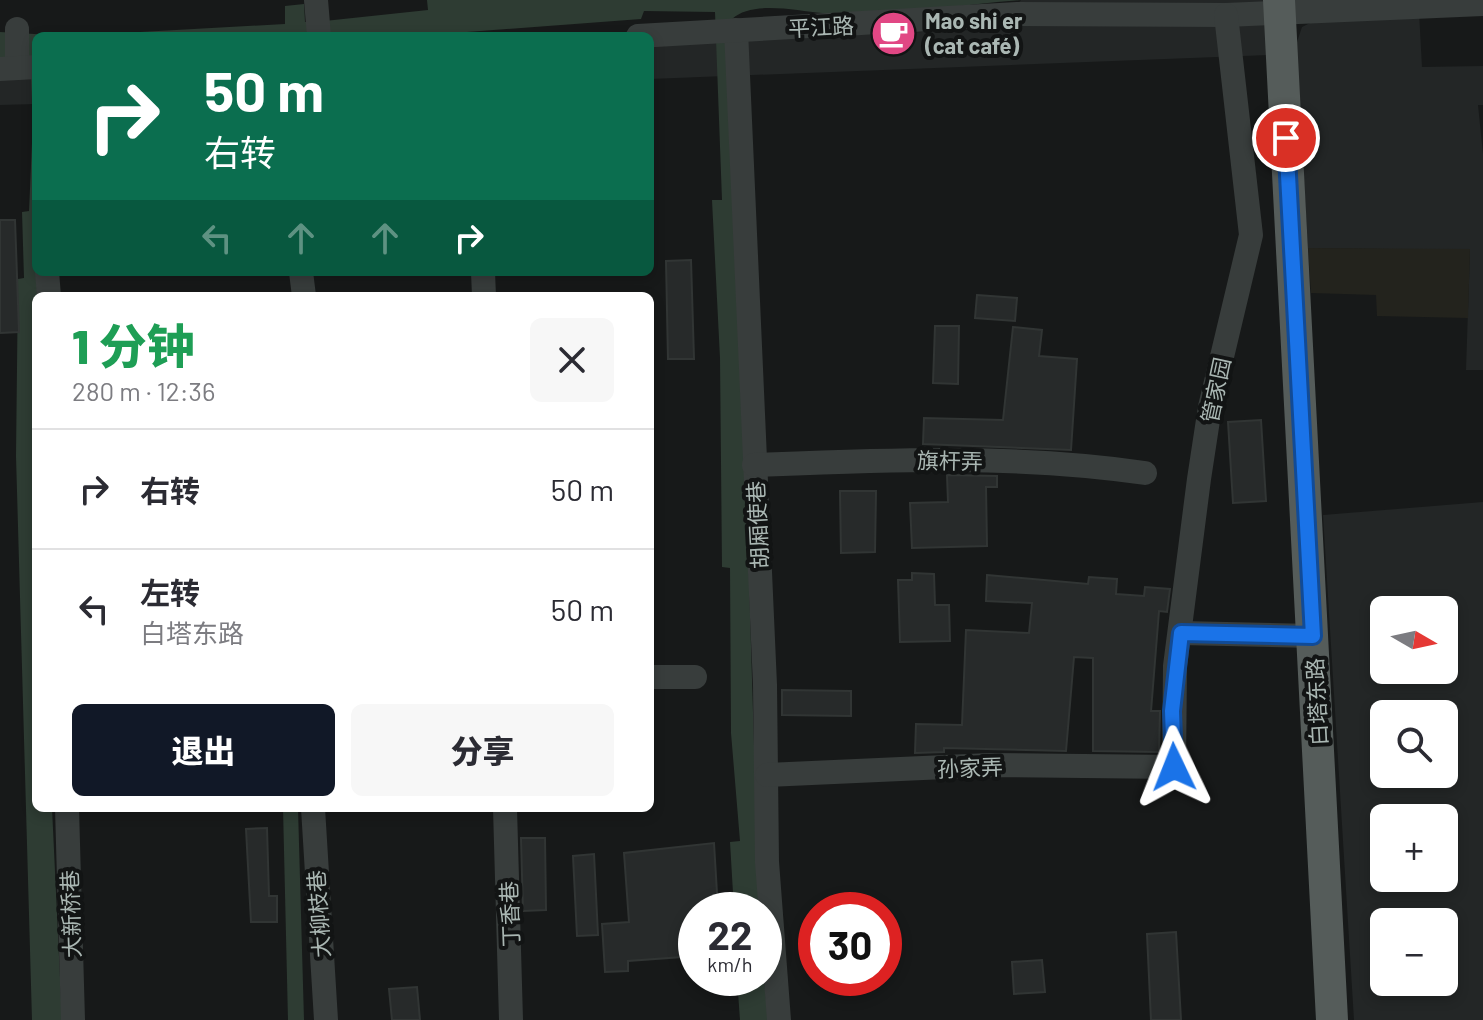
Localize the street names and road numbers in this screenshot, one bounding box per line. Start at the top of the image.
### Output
street label: 平江路 [787,11,855,41]
street label: 管家园 [1195,355,1235,425]
street label: 旗杆弄 [917,446,983,474]
street label: 胡厢使巷 [742,480,772,570]
street label: 白塔东路 [1301,657,1331,747]
street label: 孙家弄 [937,753,1003,781]
street label: 大柳枝巷 [302,869,334,959]
street label: 大新桥巷 [55,870,85,958]
street label: 丁香巷 [495,881,523,947]

